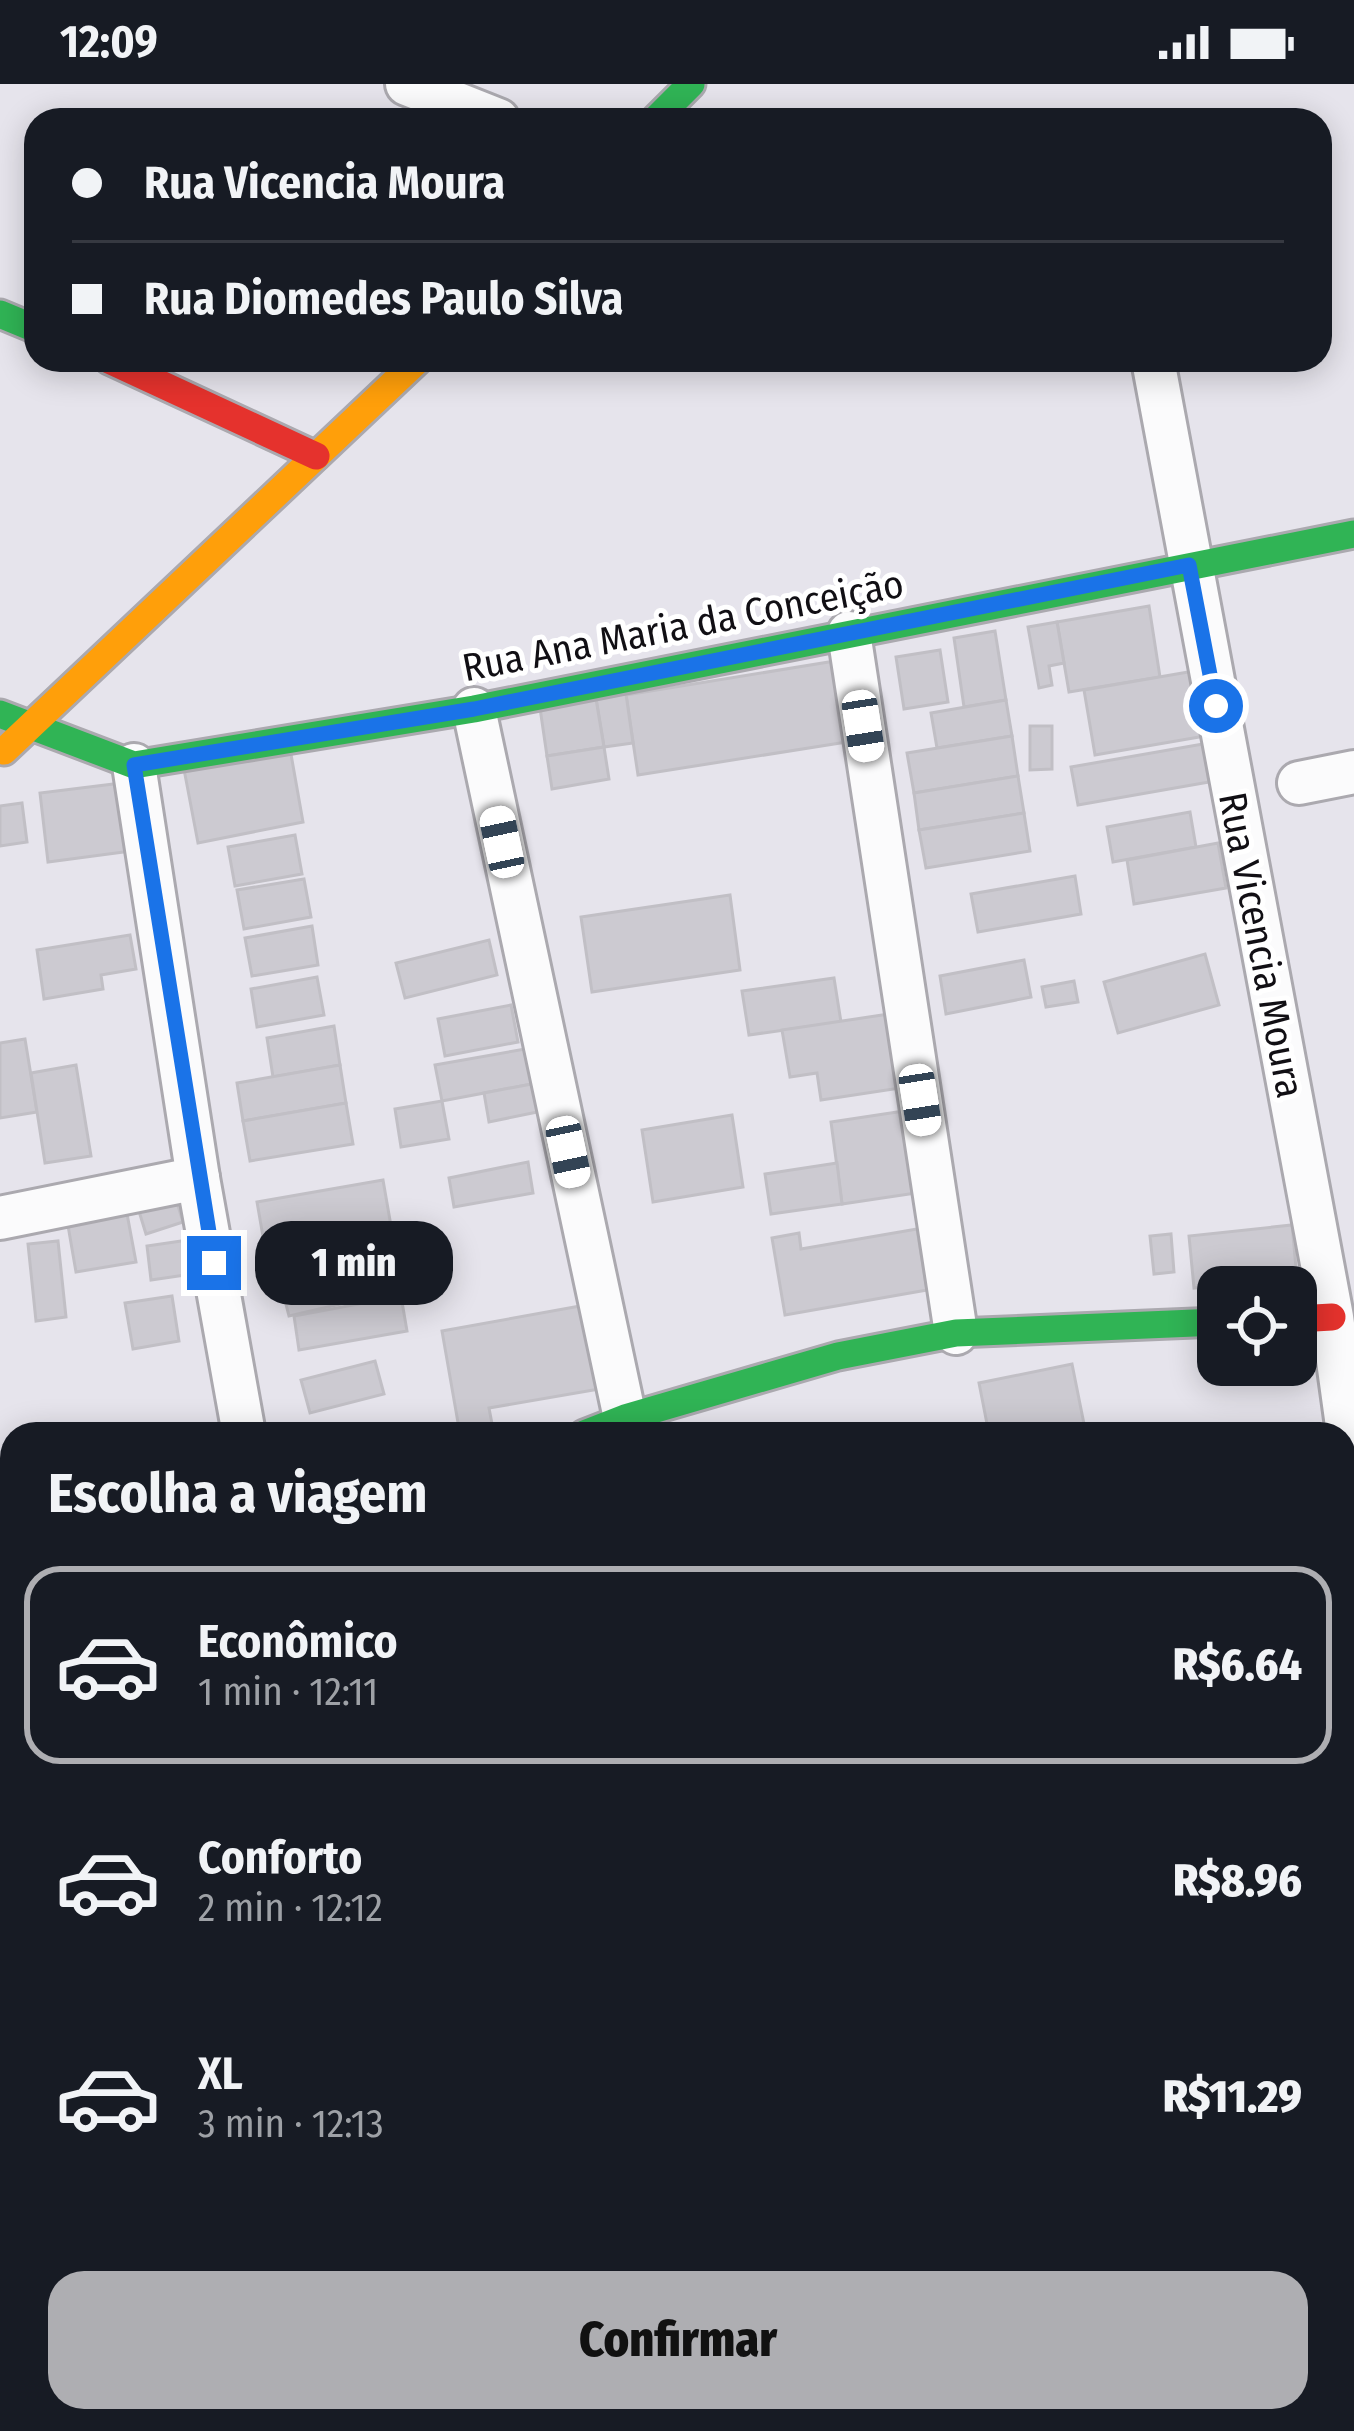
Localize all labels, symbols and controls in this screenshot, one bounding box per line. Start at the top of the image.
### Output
text: 12:09 [60,15,158,69]
text: Rua Vicencia Moura [144,156,505,210]
text: Rua Diomedes Paulo Silva [144,272,623,326]
street label: Rua Ana Maria da Conceição [459,561,907,691]
route start [1189,679,1243,733]
car [840,688,886,764]
street label: Rua Vicencia Moura [1209,788,1313,1102]
car [477,803,527,881]
car [897,1062,943,1138]
car [543,1113,593,1191]
callout: 1 min [256,1221,454,1305]
route end [187,1236,241,1290]
text: 1 min [312,1240,396,1286]
map controls [1197,1266,1317,1386]
button: locate [1197,1266,1317,1386]
text: Escolha a viagem [48,1462,427,1526]
icon: car [54,1611,162,1719]
text: Econômico [198,1615,398,1669]
text: R$6.64 [1173,1638,1302,1692]
text: 1 min · 12:11 [198,1669,378,1715]
icon: car [54,1827,162,1935]
text: Conforto [198,1831,362,1885]
text: R$8.96 [1173,1854,1302,1908]
text: 2 min · 12:12 [198,1885,383,1931]
icon: car [54,2043,162,2151]
text: XL [198,2047,243,2101]
text: R$11.29 [1163,2070,1302,2124]
text: 3 min · 12:13 [198,2101,384,2147]
button: Confirmar [48,2271,1308,2409]

